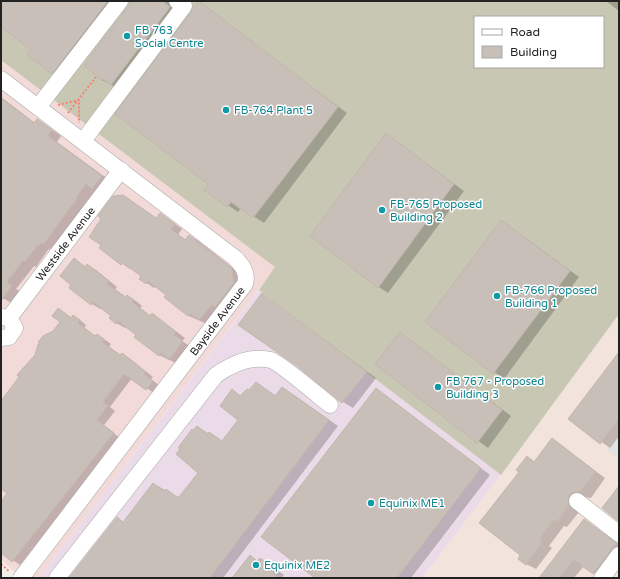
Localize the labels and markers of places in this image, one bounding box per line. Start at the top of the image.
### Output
place label: FB 763 Social Centre [135,24,204,50]
marker: FB 763 Social Centre [122,31,132,41]
place label: FB-764 Plant 5 [234,104,313,117]
marker: FB-764 Plant 5 [221,105,231,115]
place label: FB-765 Proposed Building 2 [390,198,482,224]
marker: FB-765 Proposed Building 2 [377,205,387,215]
place label: FB-766 Proposed Building 1 [505,284,597,310]
marker: FB-766 Proposed Building 1 [492,291,502,301]
place label: FB 767 - Proposed Building 3 [446,375,544,401]
marker: FB 767 - Proposed Building 3 [433,382,443,392]
place label: Equinix ME1 [379,497,445,510]
marker: Equinix ME1 [366,498,376,508]
place label: Equinix ME2 [264,559,330,572]
marker: Equinix ME2 [251,560,261,570]

